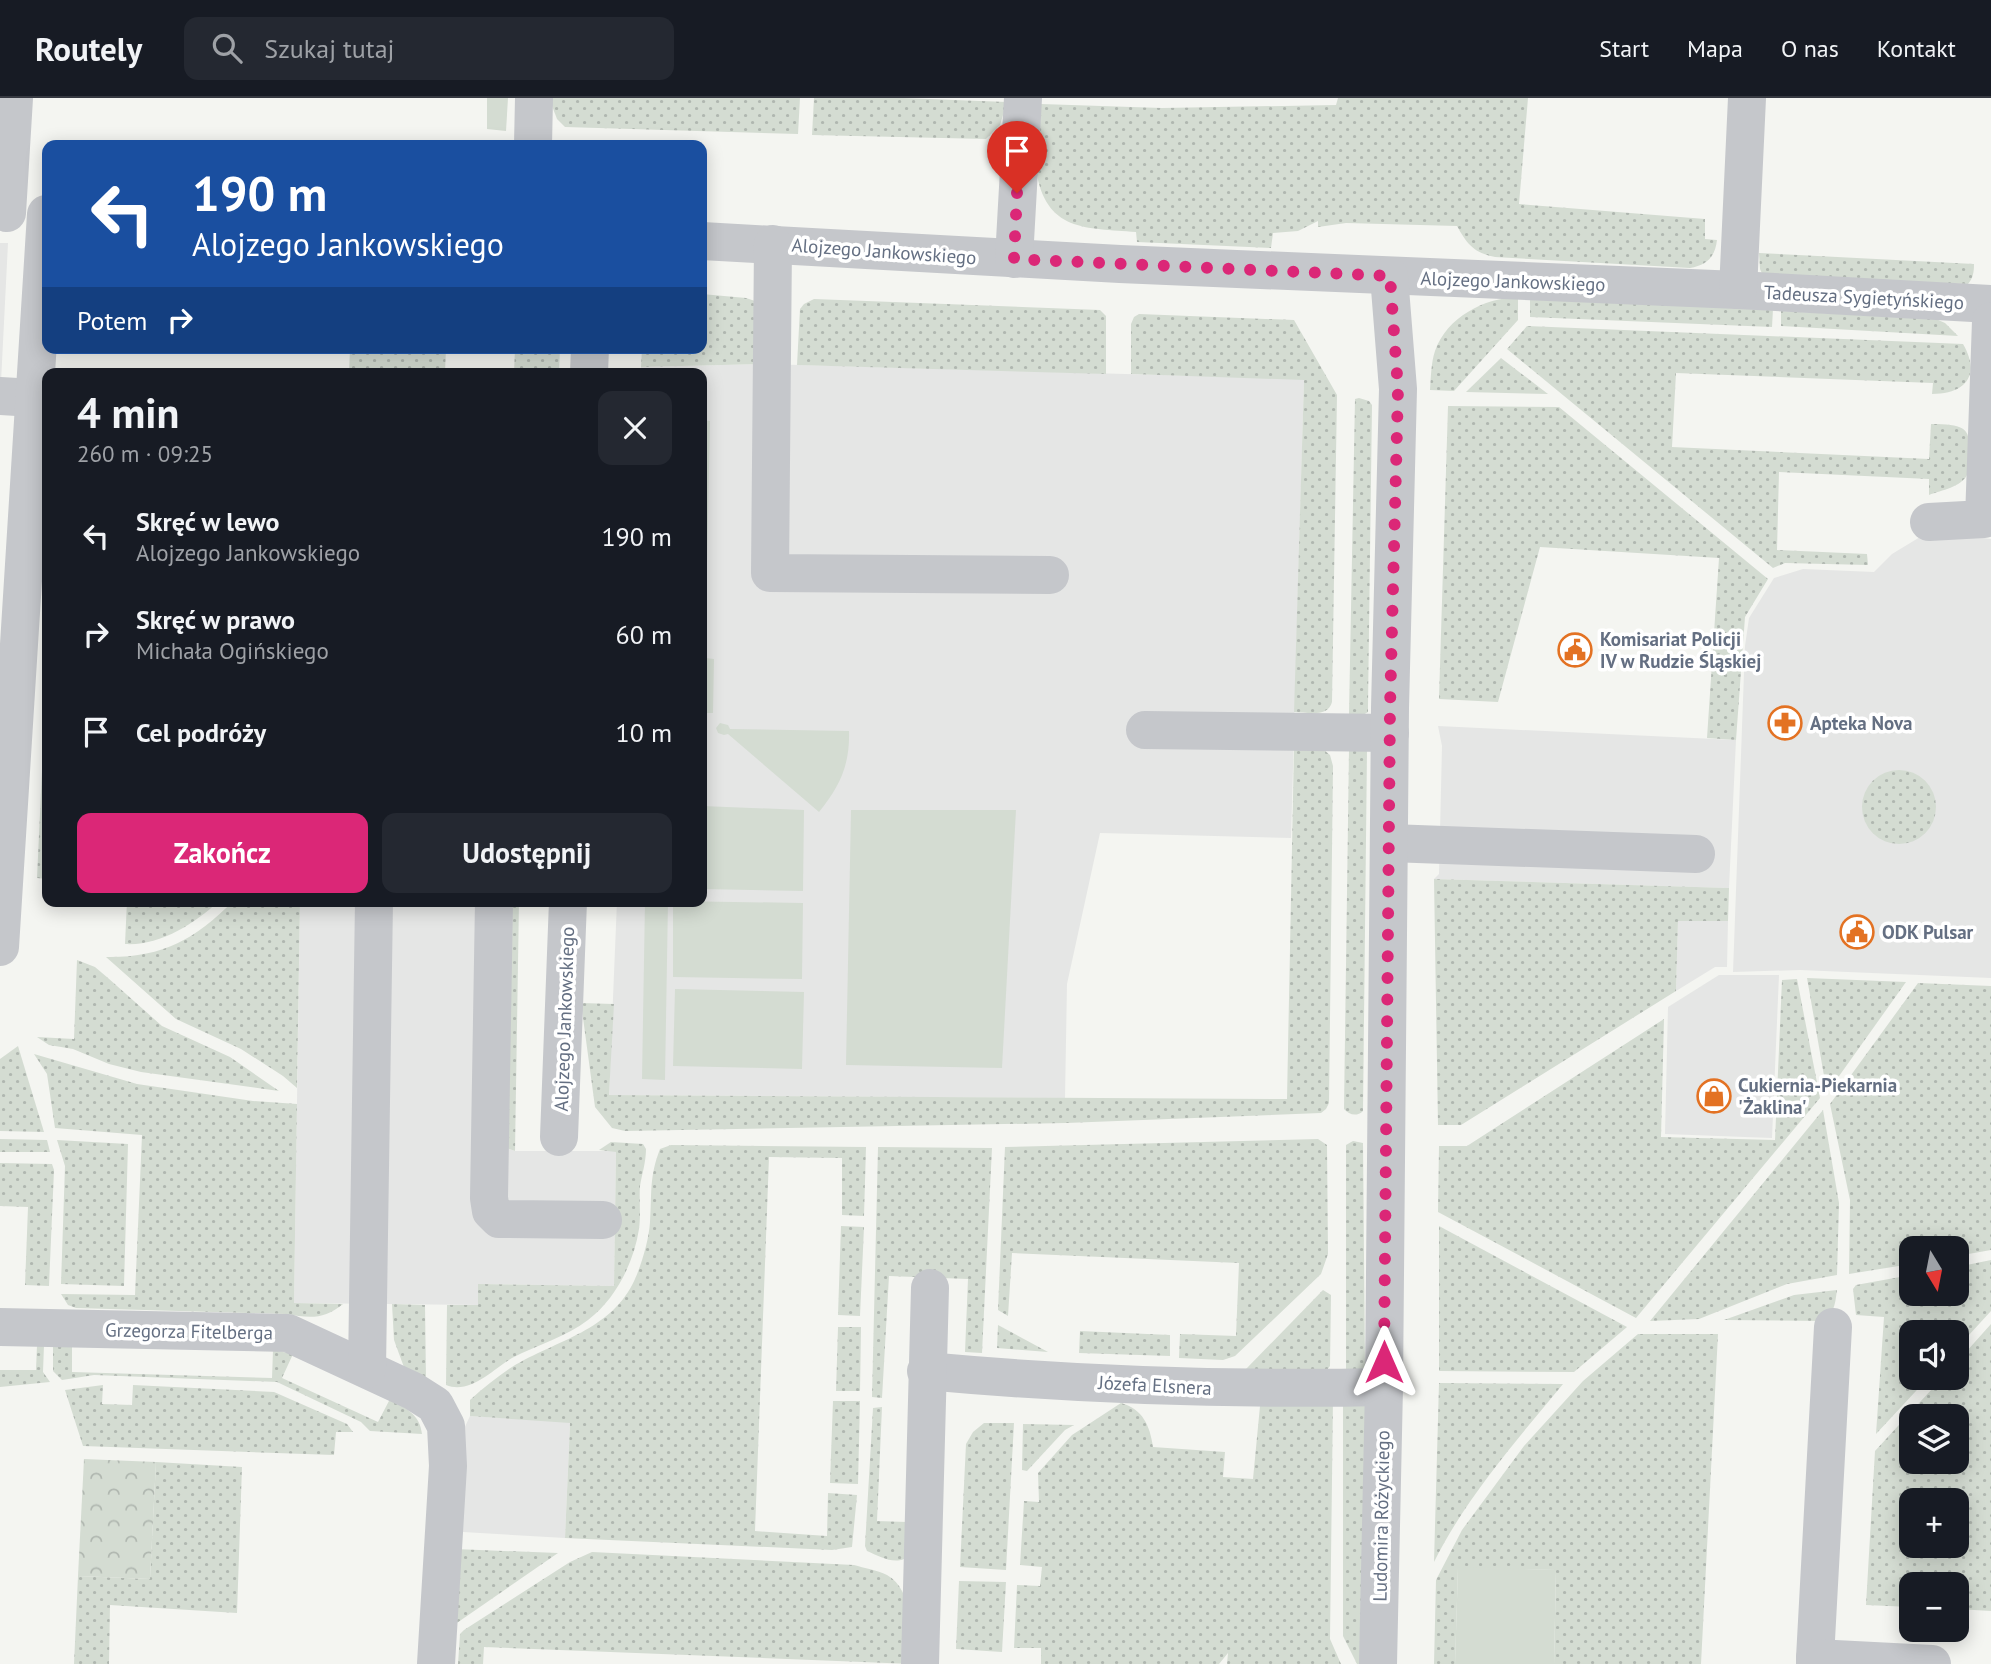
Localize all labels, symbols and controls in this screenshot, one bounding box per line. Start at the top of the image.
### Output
search box [184,17,674,80]
text: Routely [35,27,142,70]
icon: search [208,29,246,67]
text: Szukaj tutaj [264,32,395,65]
text: Start [1599,33,1649,64]
text: Mapa [1687,33,1743,64]
text: O nas [1781,33,1839,64]
text: Kontakt [1877,33,1956,64]
pin [987,121,1047,193]
icon: arrive [998,132,1036,170]
text: 190 m [192,161,327,225]
icon: left [77,168,168,259]
text: Alojzego Jankowskiego [192,223,504,265]
street label: Alojzego Jankowskiego [791,233,977,269]
street label: Alojzego Jankowskiego [1420,266,1606,296]
street label: Tadeusza Sygietyńskiego [1763,280,1965,314]
icon: right [161,301,199,339]
text: Potem [77,304,147,337]
text: 4 min [77,385,179,440]
button: close [598,391,672,465]
text: 260 m · 09:25 [77,439,213,468]
text: Skręć w lewo [136,505,280,538]
icon: left [77,517,115,555]
text: 190 m [601,520,672,553]
text: Alojzego Jankowskiego [136,538,360,567]
text: Skręć w prawo [136,603,295,636]
icon: right [77,615,115,653]
text: 60 m [616,618,672,651]
place label: Komisariat Policji IV w Rudzie Śląskiej [1600,627,1761,673]
public building icon: Komisariat Policji IV w Rudzie Śląskiej [1556,631,1594,669]
text: Michała Ogińskiego [136,636,329,665]
pharmacy icon: Apteka Nova [1766,704,1804,742]
place label: Apteka Nova [1810,711,1912,735]
icon: arrive [77,713,115,751]
text: Cel podróży [136,716,266,749]
text: 10 m [616,716,672,749]
button: Zakończ [77,813,368,893]
button: Udostępnij [382,813,672,893]
public building icon: ODK Pulsar [1838,913,1876,951]
place label: ODK Pulsar [1882,920,1974,944]
street label: Alojzego Jankowskiego [549,926,579,1112]
place label: Cukiernia-Piekarnia 'Żaklina' [1738,1073,1897,1119]
shop icon: Cukiernia-Piekarnia 'Żaklina' [1695,1077,1733,1115]
north arrow [1899,1236,1969,1306]
map controls [1899,1236,1969,1642]
street label: Grzegorza Fitelberga [105,1318,273,1344]
button: sound [1899,1320,1969,1390]
position arrow [1347,1325,1421,1399]
street label: Józefa Elsnera [1097,1370,1212,1400]
button: layers [1899,1404,1969,1474]
street label: Ludomira Różyckiego [1368,1430,1394,1602]
button: + [1899,1488,1969,1558]
button: − [1899,1572,1969,1642]

